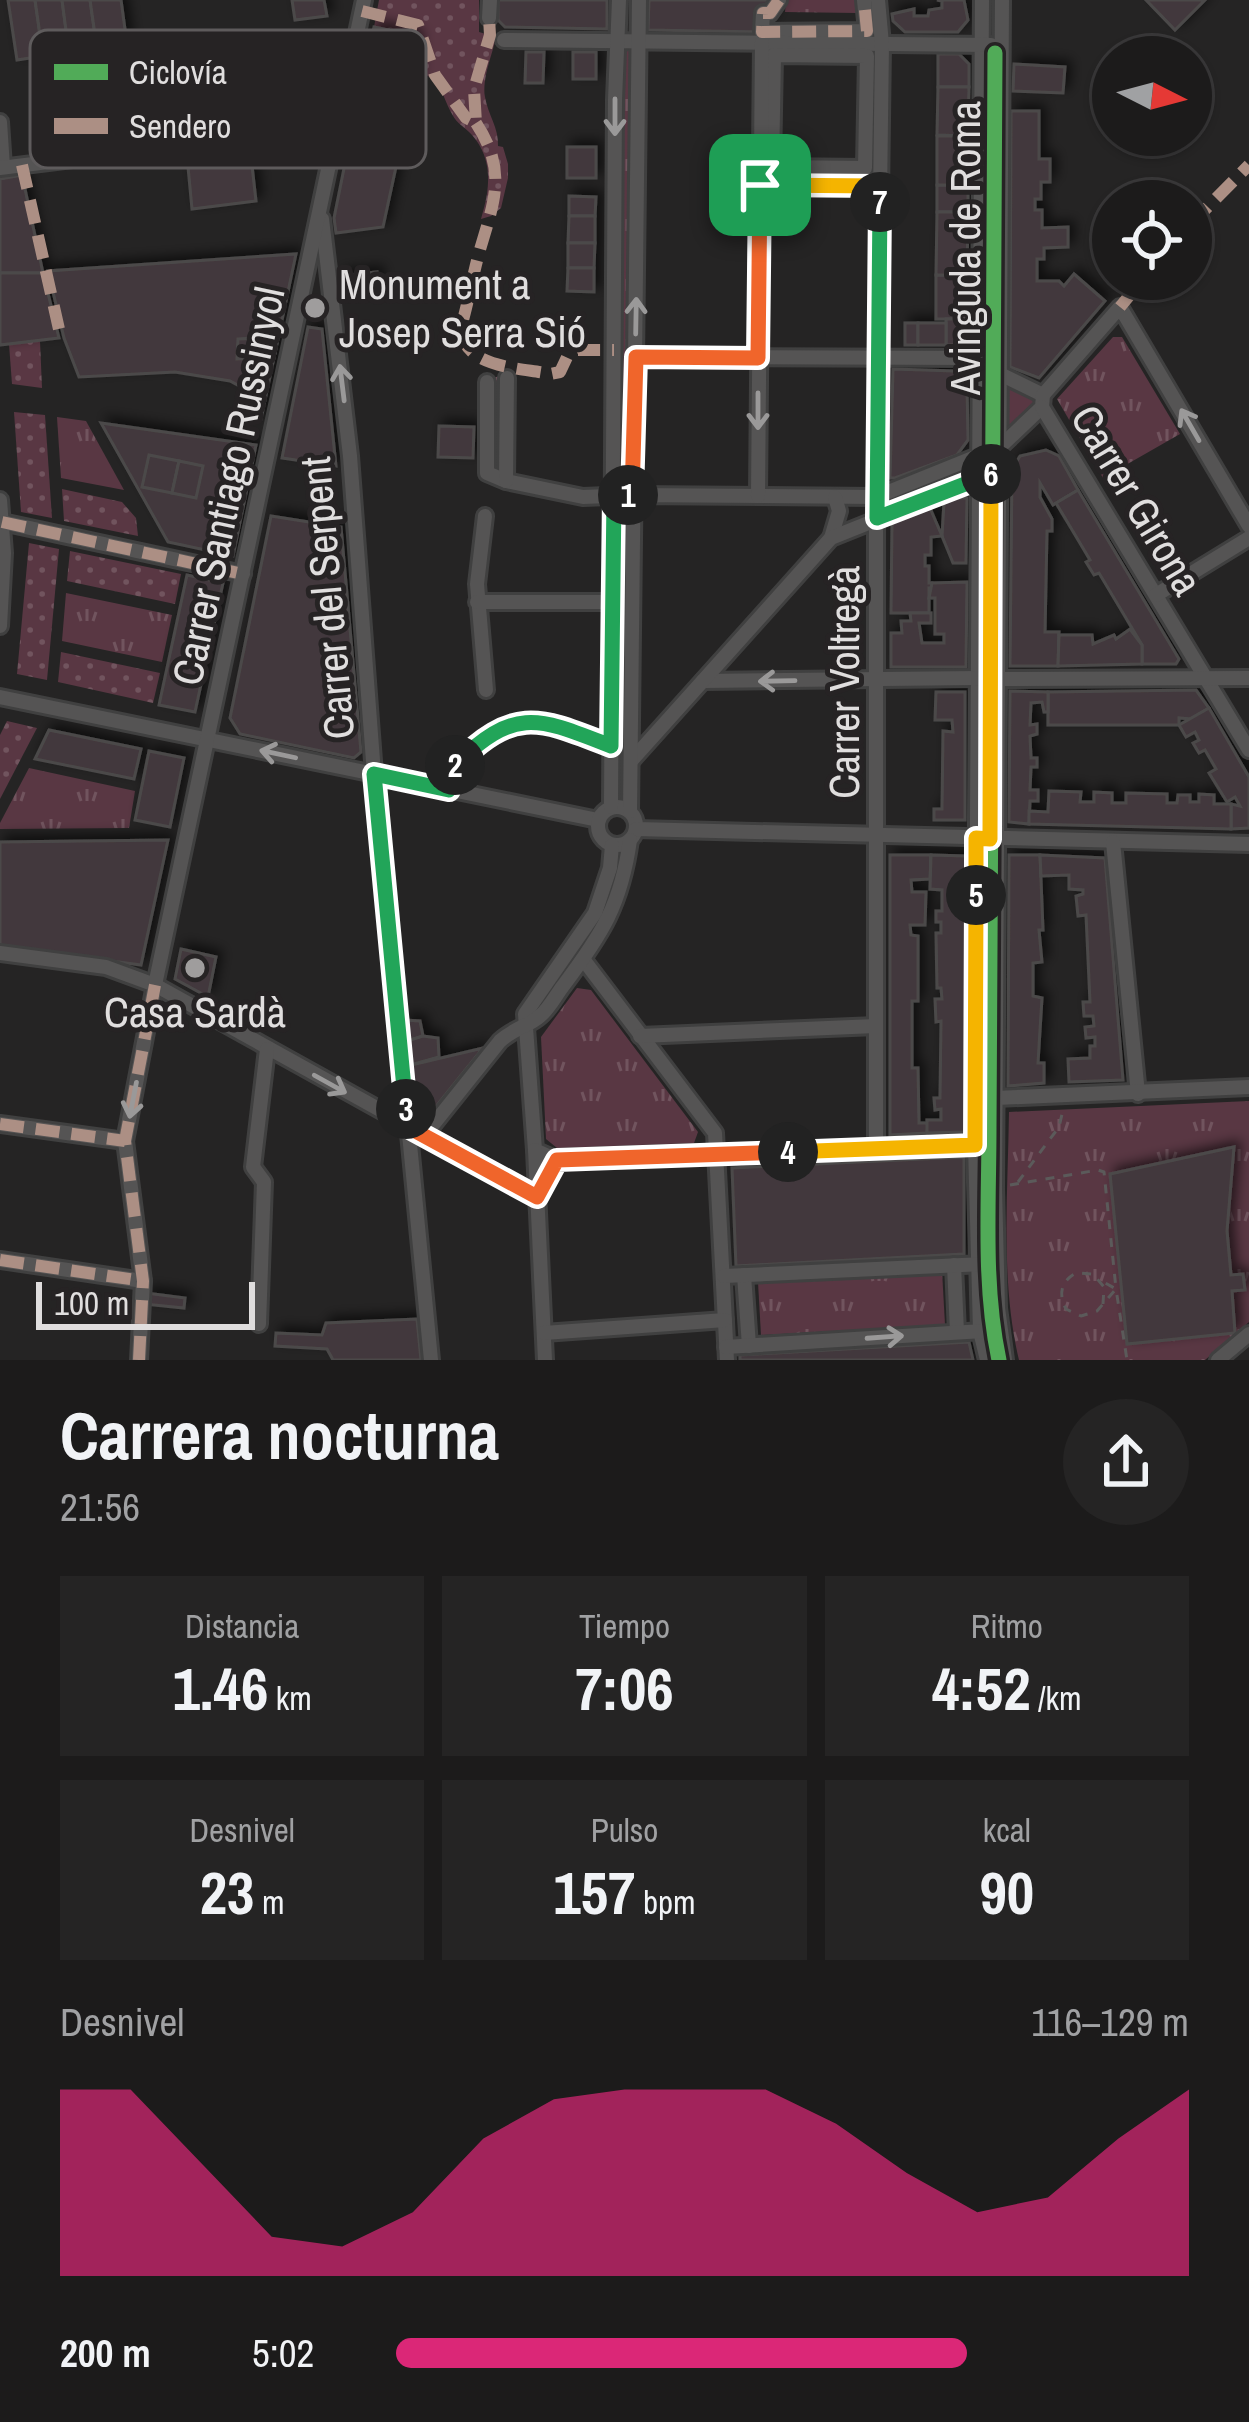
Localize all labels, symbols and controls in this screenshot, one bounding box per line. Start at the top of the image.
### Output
legend [30,30,426,168]
north arrow [1092,36,1212,156]
map controls [1092,36,1212,300]
text: Ciclovía [129,50,227,94]
one-way arrow [604,97,626,136]
street label: Avinguda de Roma [937,101,993,396]
text: Sendero [129,104,231,148]
pin [709,134,811,236]
icon: arrive [727,152,793,218]
pin: 7 [850,172,910,232]
text: 7 [872,180,888,224]
button: locate [1092,180,1212,300]
place label: Monument a Josep Serra Sió [339,256,586,360]
street label: Carrer Santiago Russinyol [158,282,298,690]
marker: Monument a Josep Serra Sió [302,295,328,321]
one-way arrow [625,297,647,336]
one-way arrow [330,364,352,403]
one-way arrow [747,391,769,430]
street label: Carrer Girona [1058,395,1216,605]
one-way arrow [1177,408,1201,443]
pin: 6 [961,444,1021,504]
text: 6 [983,452,999,496]
street label: Carrer del Serpent [287,454,367,742]
pin: 1 [598,465,658,525]
text: 1 [620,473,636,517]
street label: Carrer Voltregà [816,565,872,799]
one-way arrow [758,669,797,692]
pin: 2 [425,735,485,795]
one-way arrow [259,741,297,764]
text: 2 [447,743,463,787]
pin: 5 [946,865,1006,925]
text: 5 [968,873,984,917]
marker: Casa Sardà [182,955,208,981]
place label: Casa Sardà [104,984,286,1040]
one-way arrow [311,1073,346,1096]
pin: 3 [376,1079,436,1139]
one-way arrow [121,1080,143,1119]
text: 3 [398,1087,414,1131]
pin: 4 [758,1122,818,1182]
text: 4 [780,1130,796,1174]
scale bar [36,1276,255,1329]
text: 100 m [54,1281,129,1325]
one-way arrow [865,1325,904,1348]
text: Carrera nocturna [60,1391,499,1480]
button: share [1063,1399,1189,1525]
text: 21:56 [60,1481,140,1533]
text: Distancia [185,1604,299,1648]
text: Tiempo [579,1604,670,1648]
text: Ritmo [971,1604,1043,1648]
text: 1.46 [172,1648,268,1729]
text: 7:06 [575,1648,674,1729]
text: 4:52 [932,1648,1031,1729]
text: km [268,1676,312,1720]
text: /km [1031,1676,1082,1720]
text: Desnivel [190,1808,295,1852]
text: Pulso [591,1808,658,1852]
text: kcal [983,1808,1031,1852]
text: 23 [200,1852,254,1933]
text: 157 [553,1852,635,1933]
text: 90 [979,1852,1034,1933]
text: m [254,1880,285,1924]
text: bpm [635,1880,696,1924]
text: Desnivel [60,1996,184,2048]
text: 116–129 m [1031,1996,1189,2048]
text: 200 m [60,2327,151,2379]
text: 5:02 [252,2327,314,2379]

